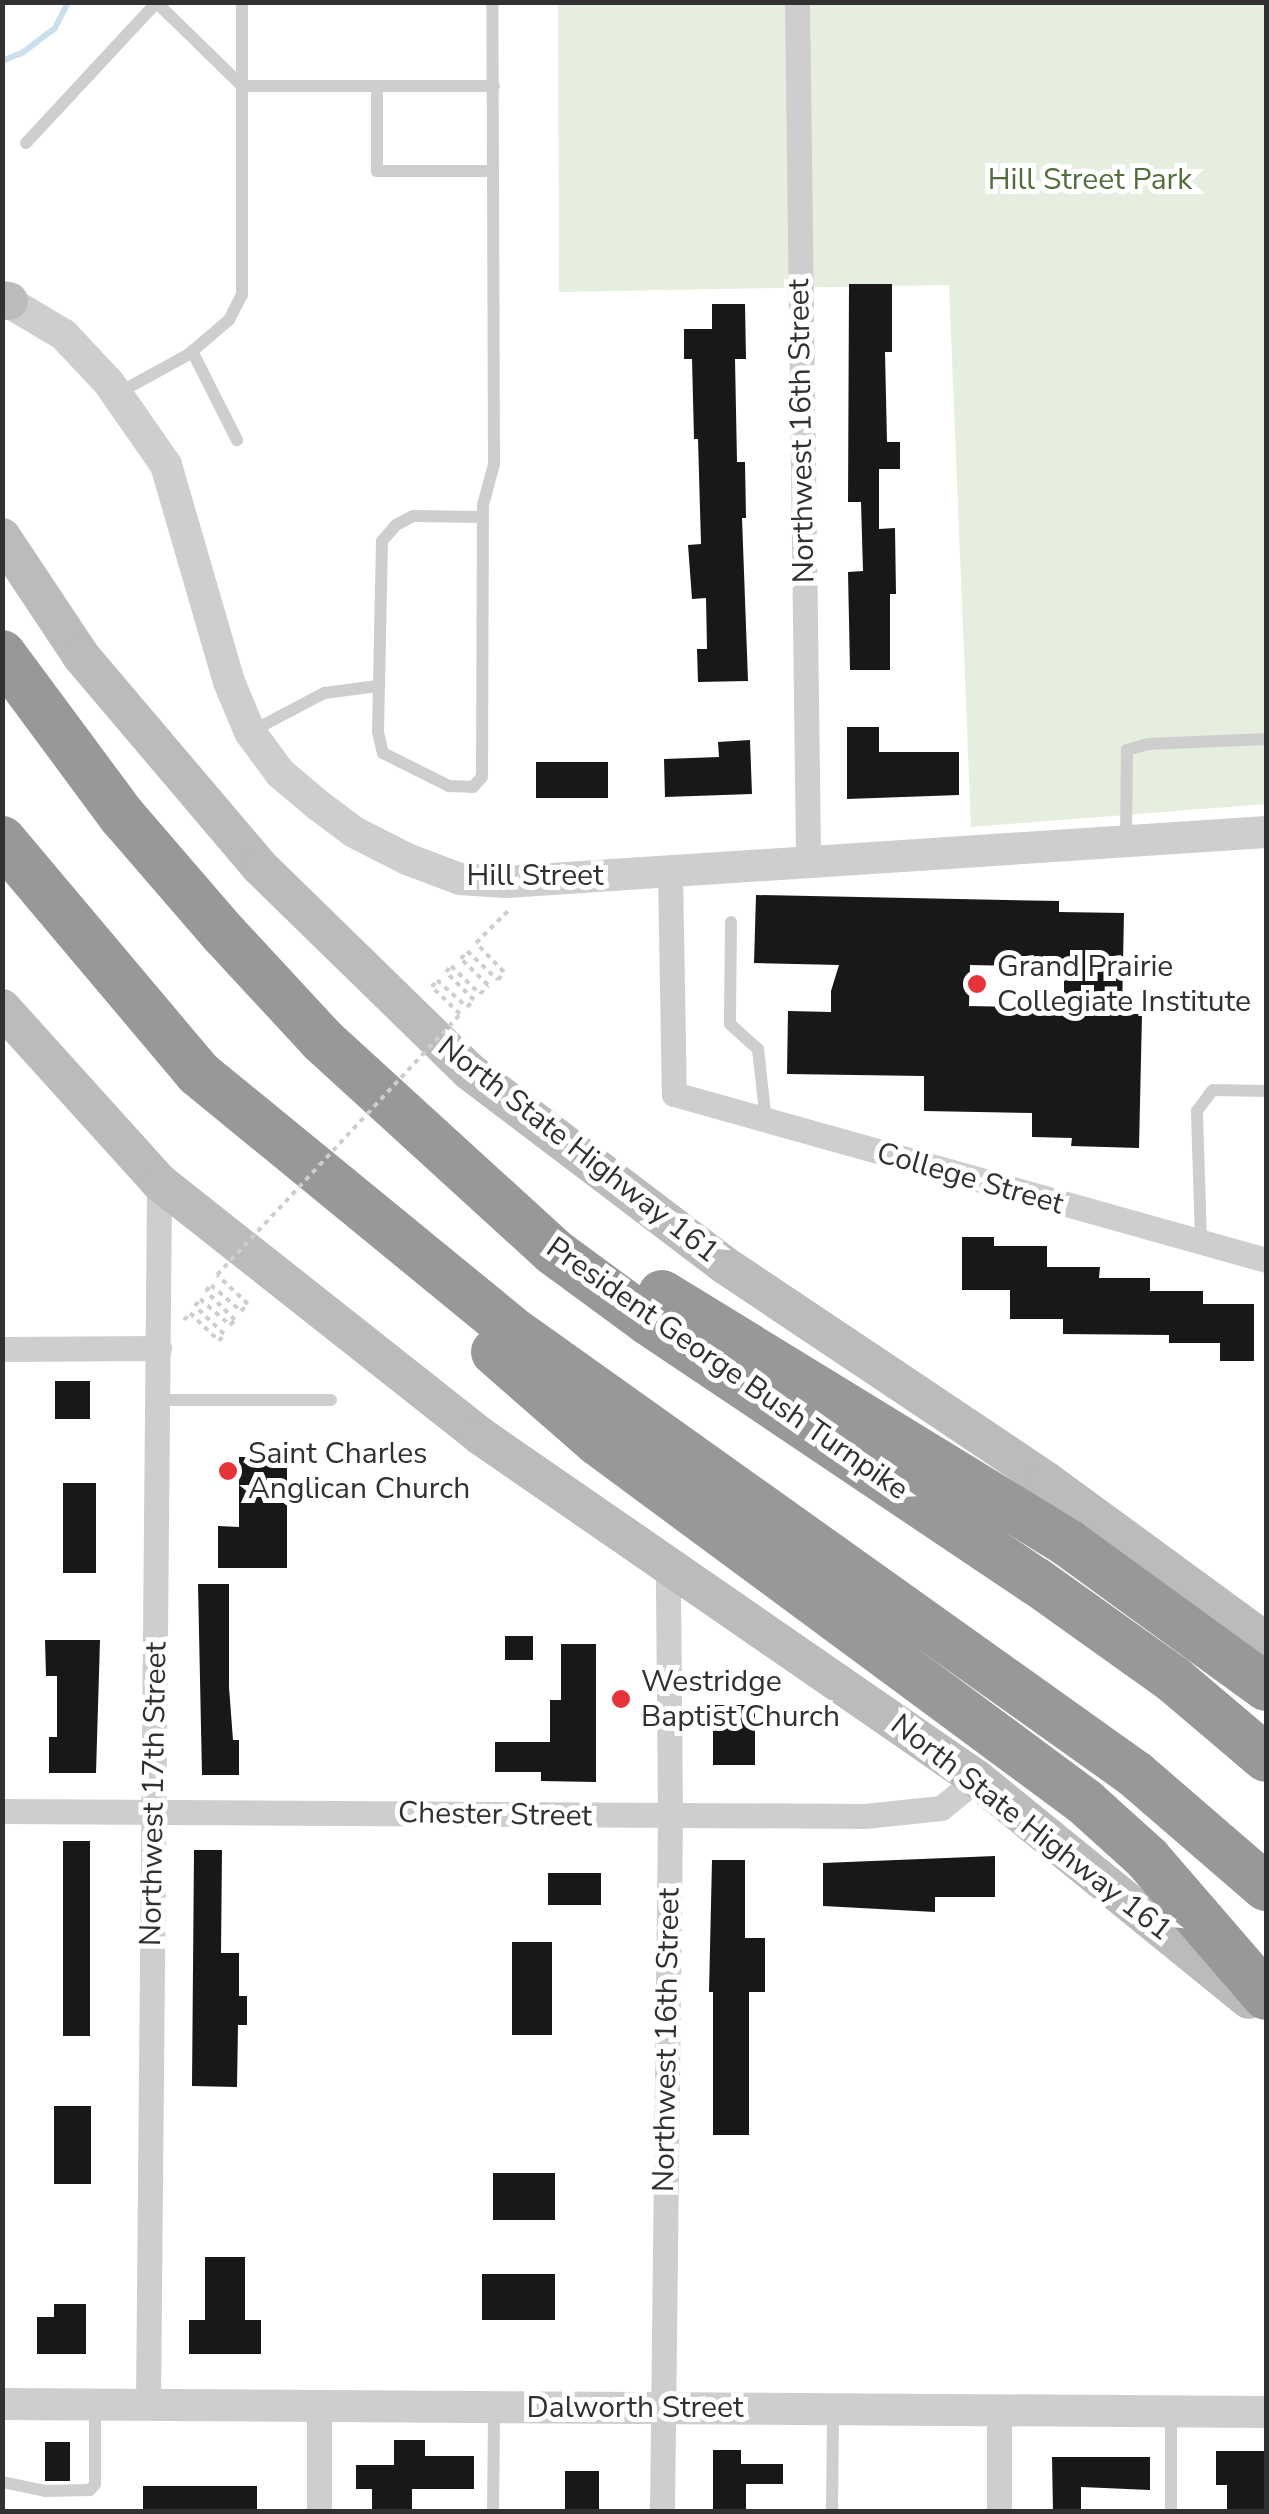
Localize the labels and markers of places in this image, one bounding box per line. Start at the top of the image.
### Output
place label: Grand Prairie Collegiate Institute [997,949,1251,1020]
marker: Grand Prairie Collegiate Institute [966,973,988,995]
place label: Saint Charles Anglican Church [248,1436,470,1506]
marker: Saint Charles Anglican Church [217,1460,239,1482]
place label: Westridge Baptist Church [641,1664,840,1734]
marker: Westridge Baptist Church [610,1688,632,1710]

